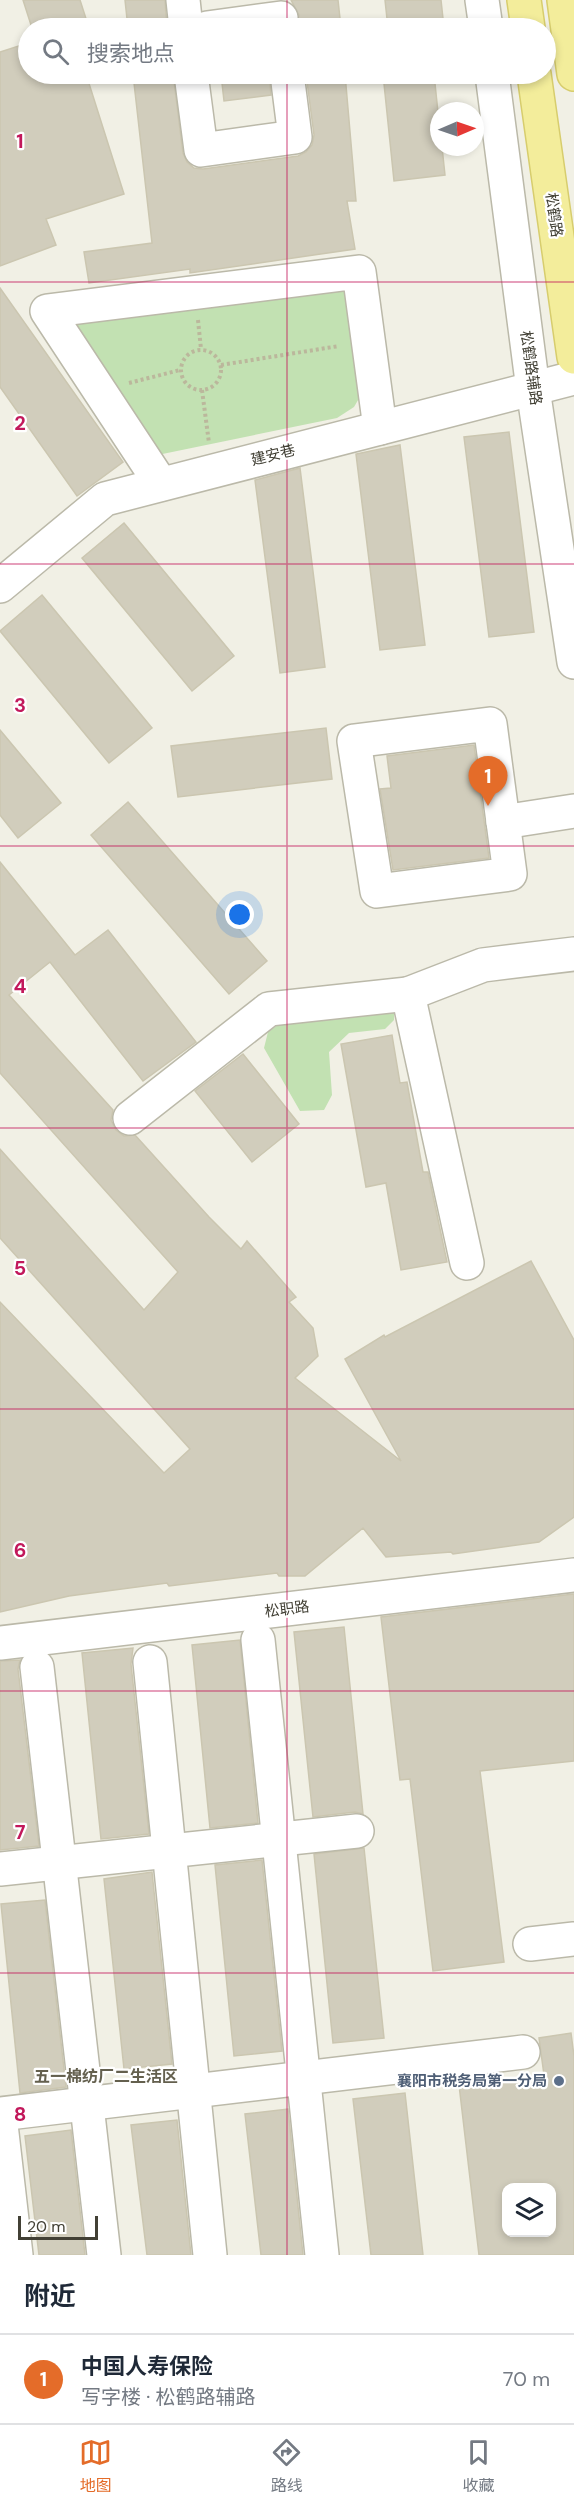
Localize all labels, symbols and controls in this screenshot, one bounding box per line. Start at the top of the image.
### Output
search box [18,18,556,84]
icon: search [39,35,72,68]
text: 搜索地点 [87,39,175,68]
north arrow [430,102,484,156]
text: 1 [16,128,24,154]
street label: 松鹤路 [541,191,567,239]
street label: 松鹤路辅路 [516,329,546,407]
text: 2 [14,410,26,436]
street label: 建安巷 [249,440,297,470]
text: 3 [14,692,26,718]
pin: 1 [468,756,508,806]
your location [225,900,254,929]
text: 4 [14,973,27,999]
text: 5 [14,1255,26,1281]
text: 6 [14,1537,26,1563]
street label: 松职路 [263,1596,311,1622]
text: 7 [15,1819,26,1845]
district label: 五一棉纺厂二生活区 [34,2066,178,2087]
place label: 襄阳市税务局第一分局 [397,2071,547,2091]
marker: 襄阳市税务局第一分局 [552,2074,566,2088]
text: 8 [14,2101,26,2127]
map controls [502,2183,556,2237]
button: layers [502,2183,556,2237]
scale bar [18,2213,98,2240]
text: 20 m [27,2216,66,2237]
text: 附近 [24,2279,76,2313]
text: 中国人寿保险 [81,2352,213,2381]
text: 1 [40,2366,47,2392]
text: 70 m [503,2366,550,2392]
text: 写字楼 · 松鹤路辅路 [81,2384,256,2410]
tab: 地图 [79,2436,112,2496]
tab: 路线 [270,2436,303,2496]
tab: 收藏 [462,2436,495,2496]

